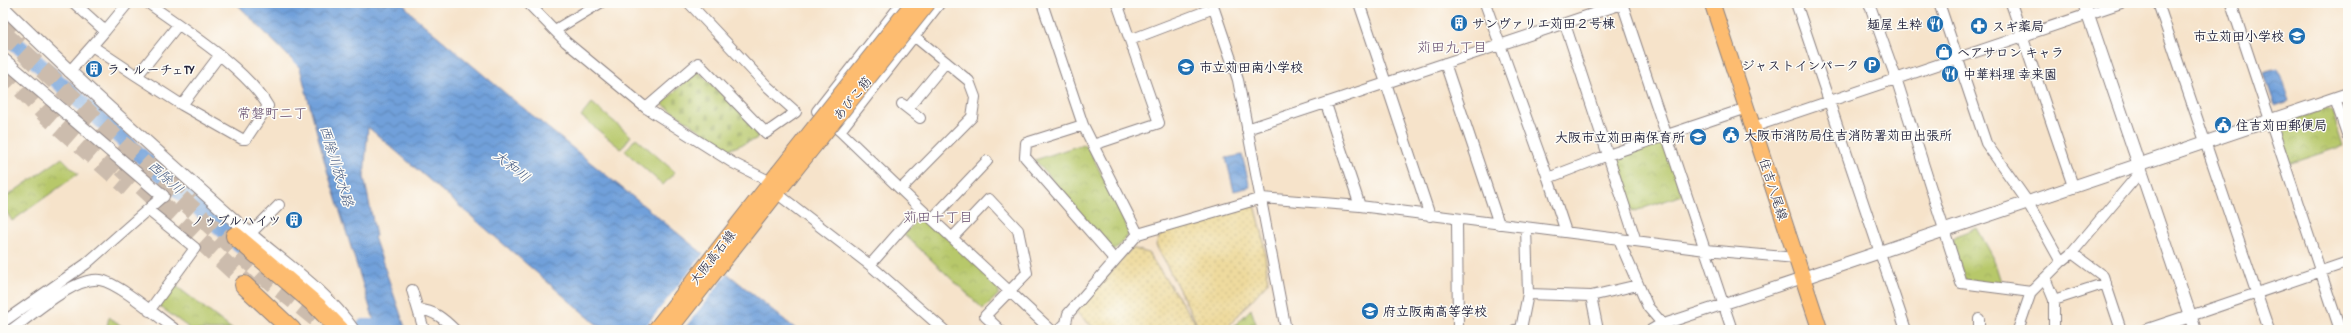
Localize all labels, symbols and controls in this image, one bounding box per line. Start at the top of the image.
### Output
building icon: サンヴァリエ苅田２号棟 [1449,13,1469,33]
restaurant icon: 麺屋 生粋 [1925,14,1945,34]
place label: サンヴァリエ苅田２号棟 [1472,16,1615,35]
pharmacy icon: スギ薬局 [1969,16,1989,36]
place label: 麺屋 生粋 [1867,17,1922,36]
place label: スギ薬局 [1992,19,2044,38]
school or university icon: 市立苅田小学校 [2287,26,2307,46]
place label: 市立苅田小学校 [2193,29,2284,48]
district label: 苅田九丁目 [1417,39,1487,59]
shop icon: ヘアサロン キャラ [1934,42,1954,62]
place label: ヘアサロン キャラ [1957,45,2064,64]
parking icon: ジャストインパーク [1862,55,1882,75]
school or university icon: 市立苅田南小学校 [1176,57,1196,77]
place label: ジャストインパーク [1741,58,1859,77]
building icon: ラ・ルーチェTY [84,59,104,79]
place label: 市立苅田南小学校 [1199,60,1303,79]
place label: ラ・ルーチェTY [107,62,195,81]
restaurant icon: 中華料理 幸来園 [1940,64,1960,84]
place label: 中華料理 幸来園 [1963,67,2057,86]
street label: あびこ筋 [830,73,878,126]
district label: 常磐町二丁 [237,105,307,125]
public building icon: 住吉苅田郵便局 [2213,115,2233,135]
place label: 住吉苅田郵便局 [2236,118,2327,137]
water label: 西除川放水路 [313,123,357,211]
public building icon: 大阪市消防局住吉消防署苅田出張所 [1721,125,1741,145]
school or university icon: 大阪市立苅田南保育所 [1688,127,1708,147]
place label: 大阪市消防局住吉消防署苅田出張所 [1744,128,1952,147]
place label: 大阪市立苅田南保育所 [1555,130,1685,149]
water label: 大和川 [488,147,533,189]
street label: 住吉八尾線 [1753,156,1791,225]
water label: 西除川 [142,157,187,200]
district label: 苅田十丁目 [903,209,973,229]
building icon: ノゥブルハイツ [284,210,304,230]
place label: ノゥブルハイツ [191,213,281,232]
street label: 大阪高石線 [686,226,742,290]
school or university icon: 府立阪南高等学校 [1360,301,1380,321]
place label: 府立阪南高等学校 [1383,304,1487,323]

